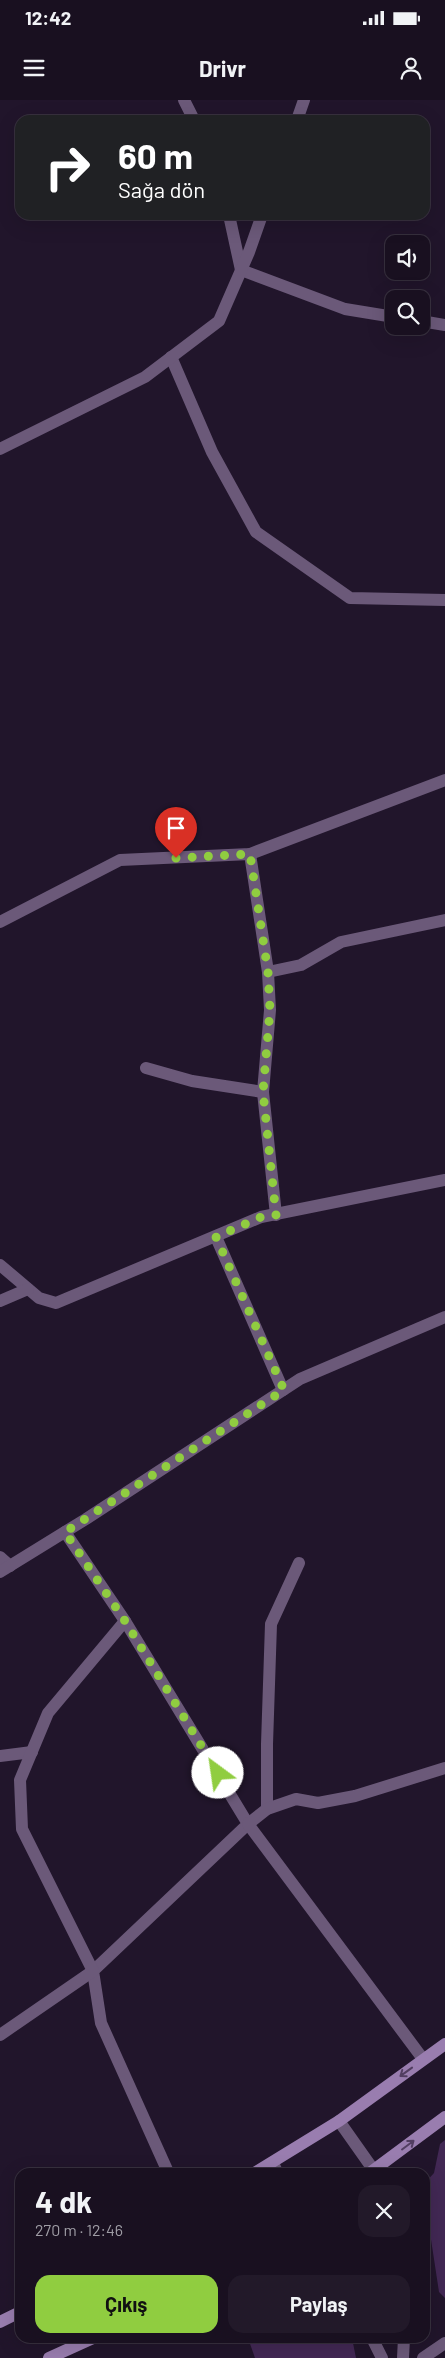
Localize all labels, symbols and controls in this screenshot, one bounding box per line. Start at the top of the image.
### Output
text: 12:42 [25,6,71,29]
icon: menu [20,54,48,82]
icon: person [397,54,425,82]
text: Drivr [199,55,246,81]
text: 60 m [118,134,193,176]
icon: right [35,135,100,200]
text: Sağa dön [118,176,205,202]
map controls [385,235,430,335]
button: sound [385,235,430,280]
button: search [385,290,430,335]
pin [155,807,197,858]
icon: arrive [162,814,190,842]
position arrow [191,1746,243,1798]
one-way arrow [399,2067,413,2077]
one-way arrow [401,2139,414,2150]
text: 4 dk [35,2183,92,2219]
button: close [358,2185,410,2237]
text: 270 m · 12:46 [35,2220,123,2239]
button: Çıkış [35,2275,218,2333]
button: Paylaş [228,2275,410,2333]

